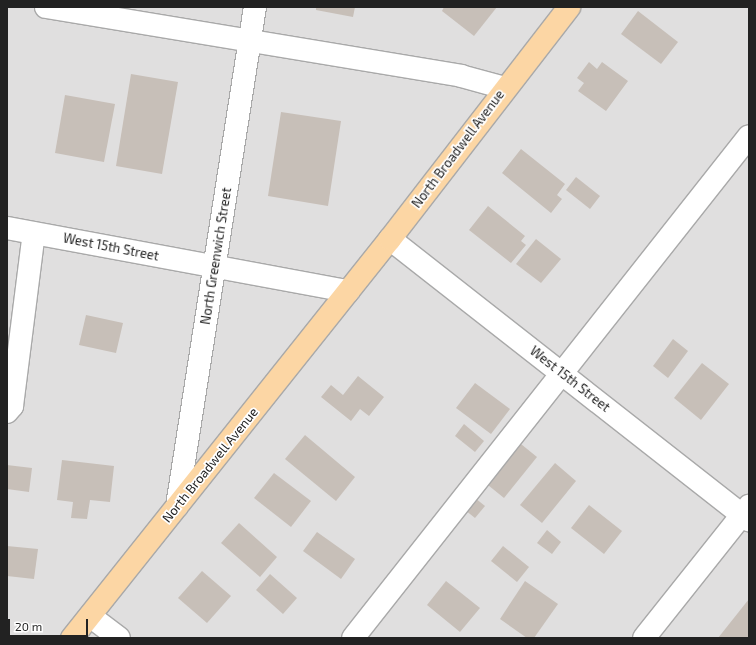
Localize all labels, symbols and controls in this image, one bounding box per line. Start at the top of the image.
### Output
street label: North Broadwell Avenue [408,87,508,211]
street label: North Greenwich Street [197,186,235,326]
street label: West 15th Street [62,230,160,264]
street label: West 15th Street [527,343,613,415]
street label: North Broadwell Avenue [159,404,261,526]
scale bar [10,611,90,637]
text: 20 m [15,619,42,633]

